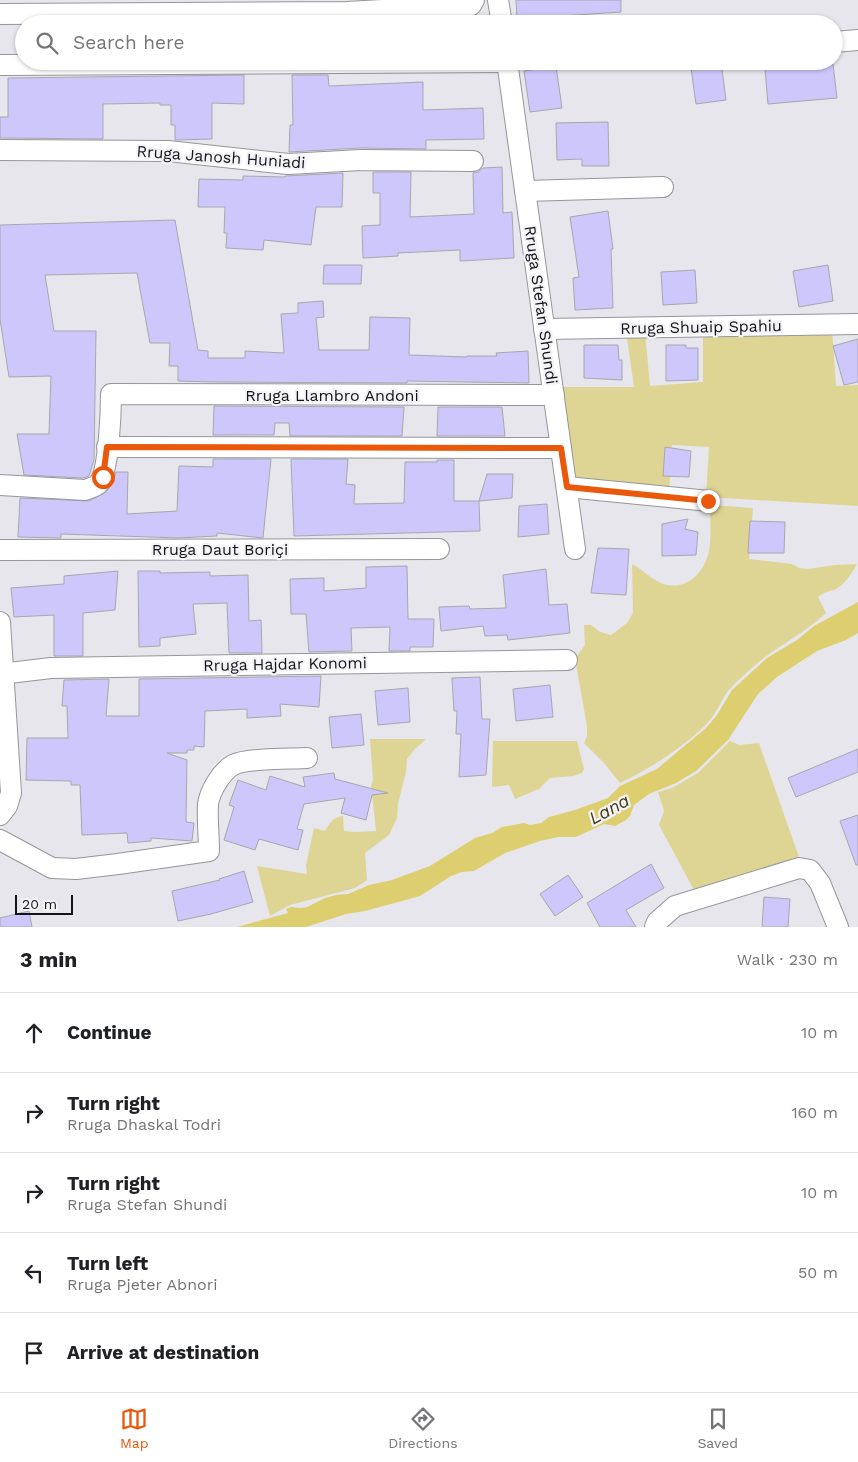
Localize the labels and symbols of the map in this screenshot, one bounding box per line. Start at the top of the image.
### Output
street label: Rruga Janosh Huniadi [136,142,306,172]
street label: Rruga Stefan Shundi [520,224,562,386]
street label: Rruga Shuaip Spahiu [620,316,782,338]
street label: Rruga Llambro Andoni [245,386,419,405]
route start [92,466,115,489]
route end [697,490,720,513]
street label: Rruga Daut Boriçi [152,540,288,559]
street label: Rruga Hajdar Konomi [203,653,367,675]
water label: Lana [585,789,633,829]
scale bar [15,892,72,915]

